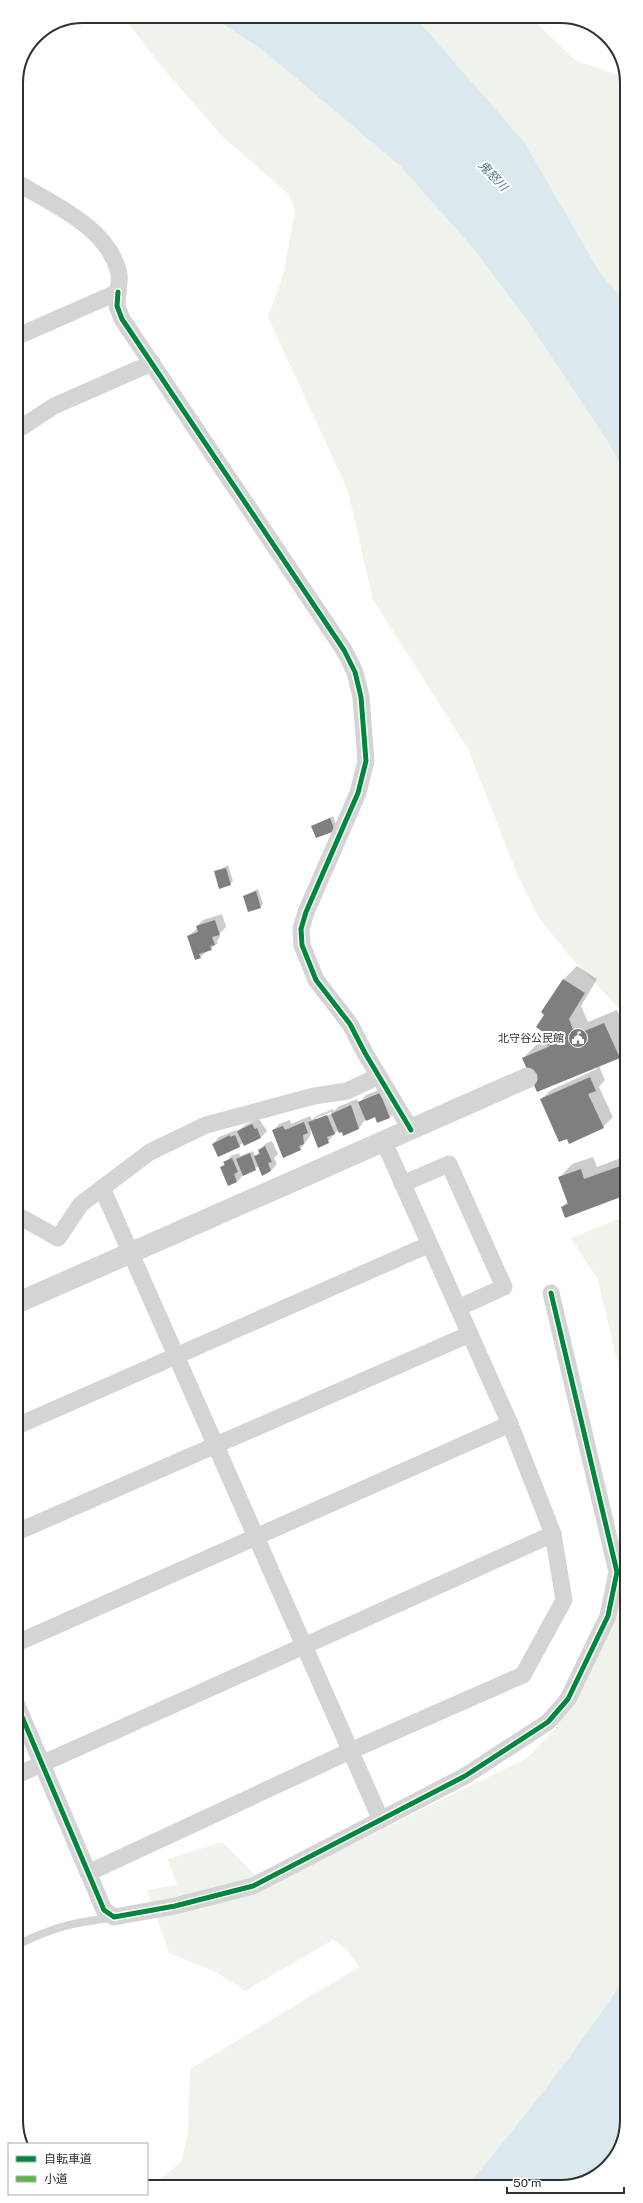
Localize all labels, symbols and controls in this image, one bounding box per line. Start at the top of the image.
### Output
water label: 鬼怒川 [476,158,512,195]
public building icon: 北守谷公民館 [567,1027,589,1049]
place label: 北守谷公民館 [498,1032,564,1044]
legend [8,2143,148,2195]
text: 自転車道 [44,2152,92,2166]
scale bar [507,2169,624,2195]
text: 小道 [44,2172,68,2186]
text: 50 m [513,2176,541,2190]

